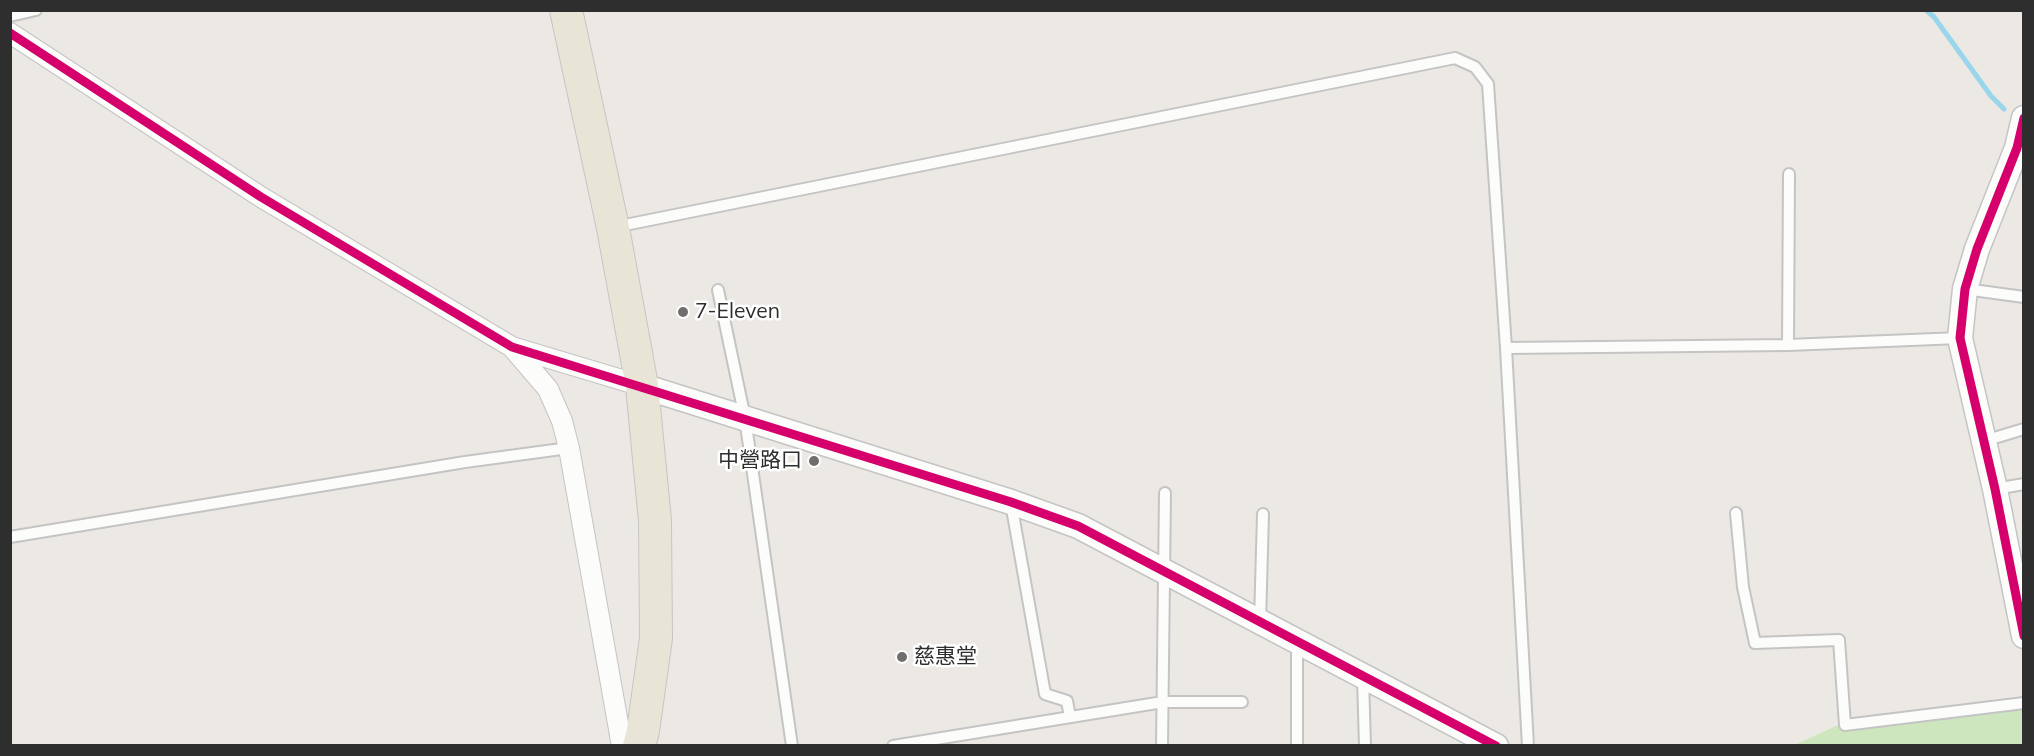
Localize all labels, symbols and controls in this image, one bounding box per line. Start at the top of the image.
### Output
place label: 7-Eleven [695,299,780,325]
marker: 7-Eleven [676,305,690,319]
place label: 中營路口 [718,448,802,474]
marker: 中營路口 [807,454,821,468]
place label: 慈惠堂 [914,644,977,670]
marker: 慈惠堂 [895,650,909,664]

